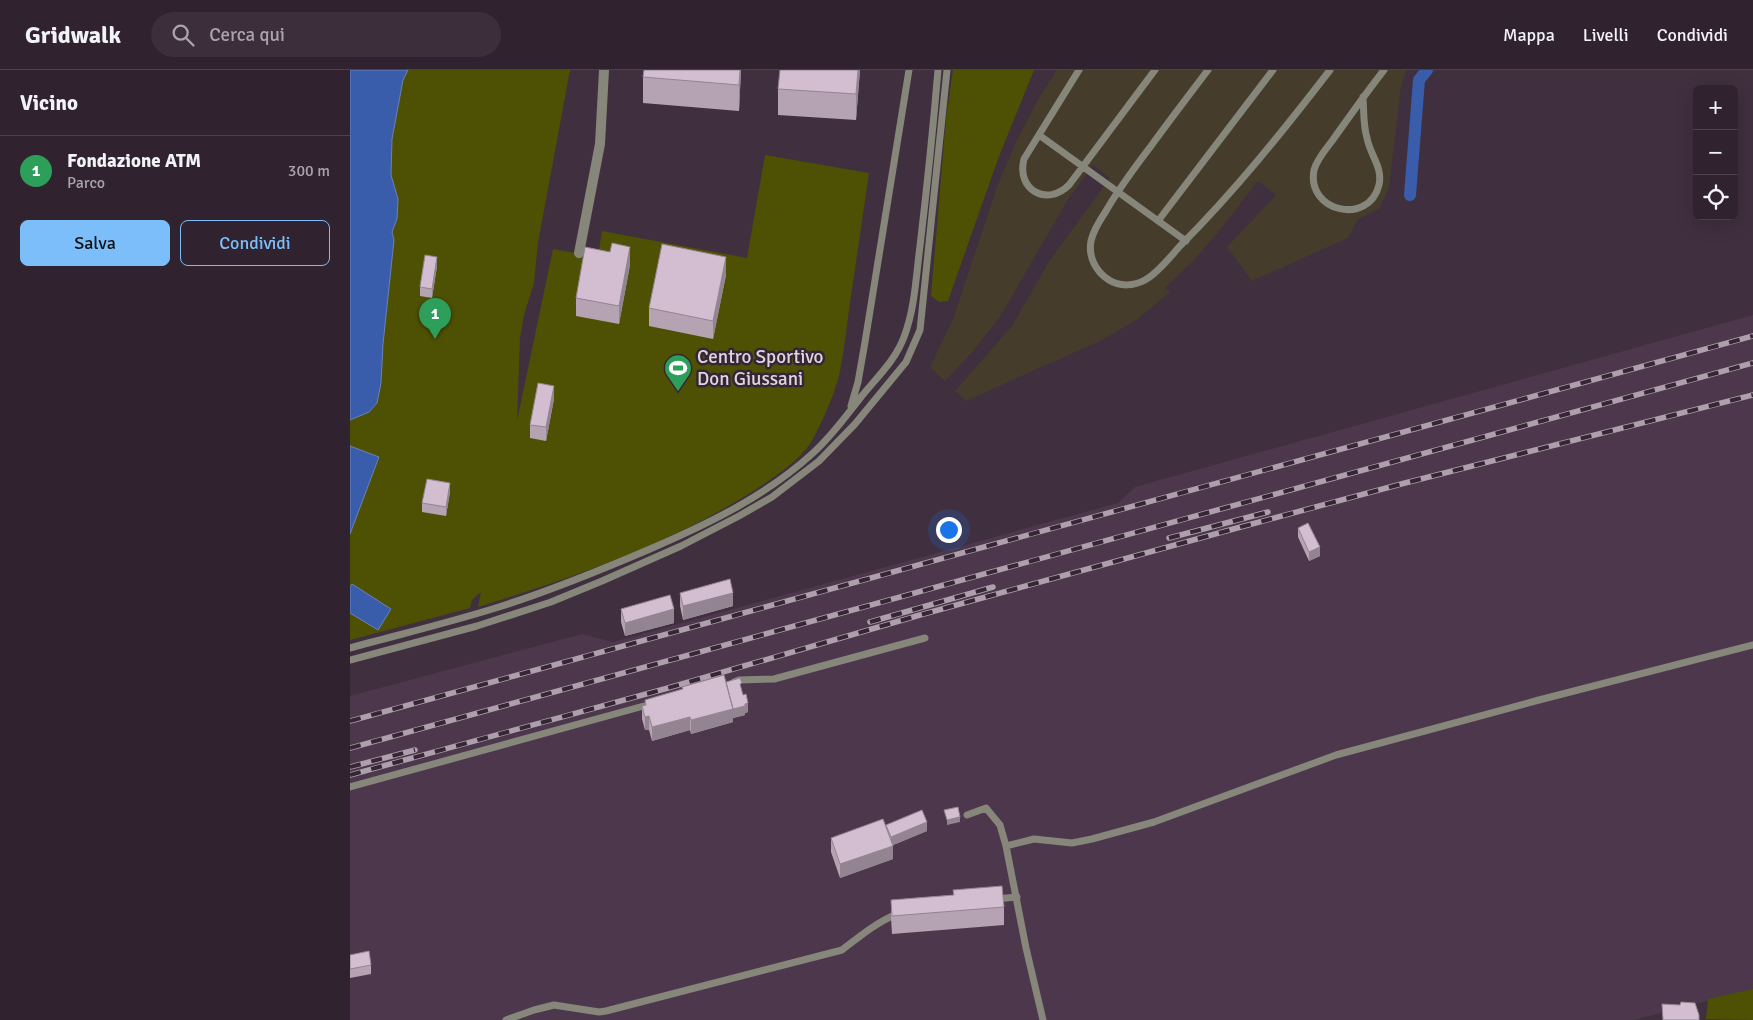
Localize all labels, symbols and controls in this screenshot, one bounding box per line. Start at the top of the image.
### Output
search box [151,12,501,57]
text: Gridwalk [25,20,121,50]
icon: search [169,21,197,49]
text: Cerca qui [209,23,285,47]
text: Mappa [1503,24,1555,46]
text: Livelli [1583,24,1629,46]
text: Condividi [1657,24,1728,46]
map controls [1693,85,1738,220]
button: + [1693,85,1738,130]
text: Vicino [20,90,78,116]
button: − [1693,130,1738,175]
text: Fondazione ATM [67,149,201,173]
text: 1 [32,161,40,181]
text: 300 m [288,161,330,181]
text: Parco [67,173,105,193]
button: locate [1693,175,1738,220]
button: Salva [20,220,170,266]
button: Condividi [180,220,330,266]
pin: 1 [419,298,451,339]
place label: Centro Sportivo Don Giussani [697,345,824,391]
sports icon: Centro Sportivo Don Giussani [663,353,693,392]
your location [936,517,962,543]

